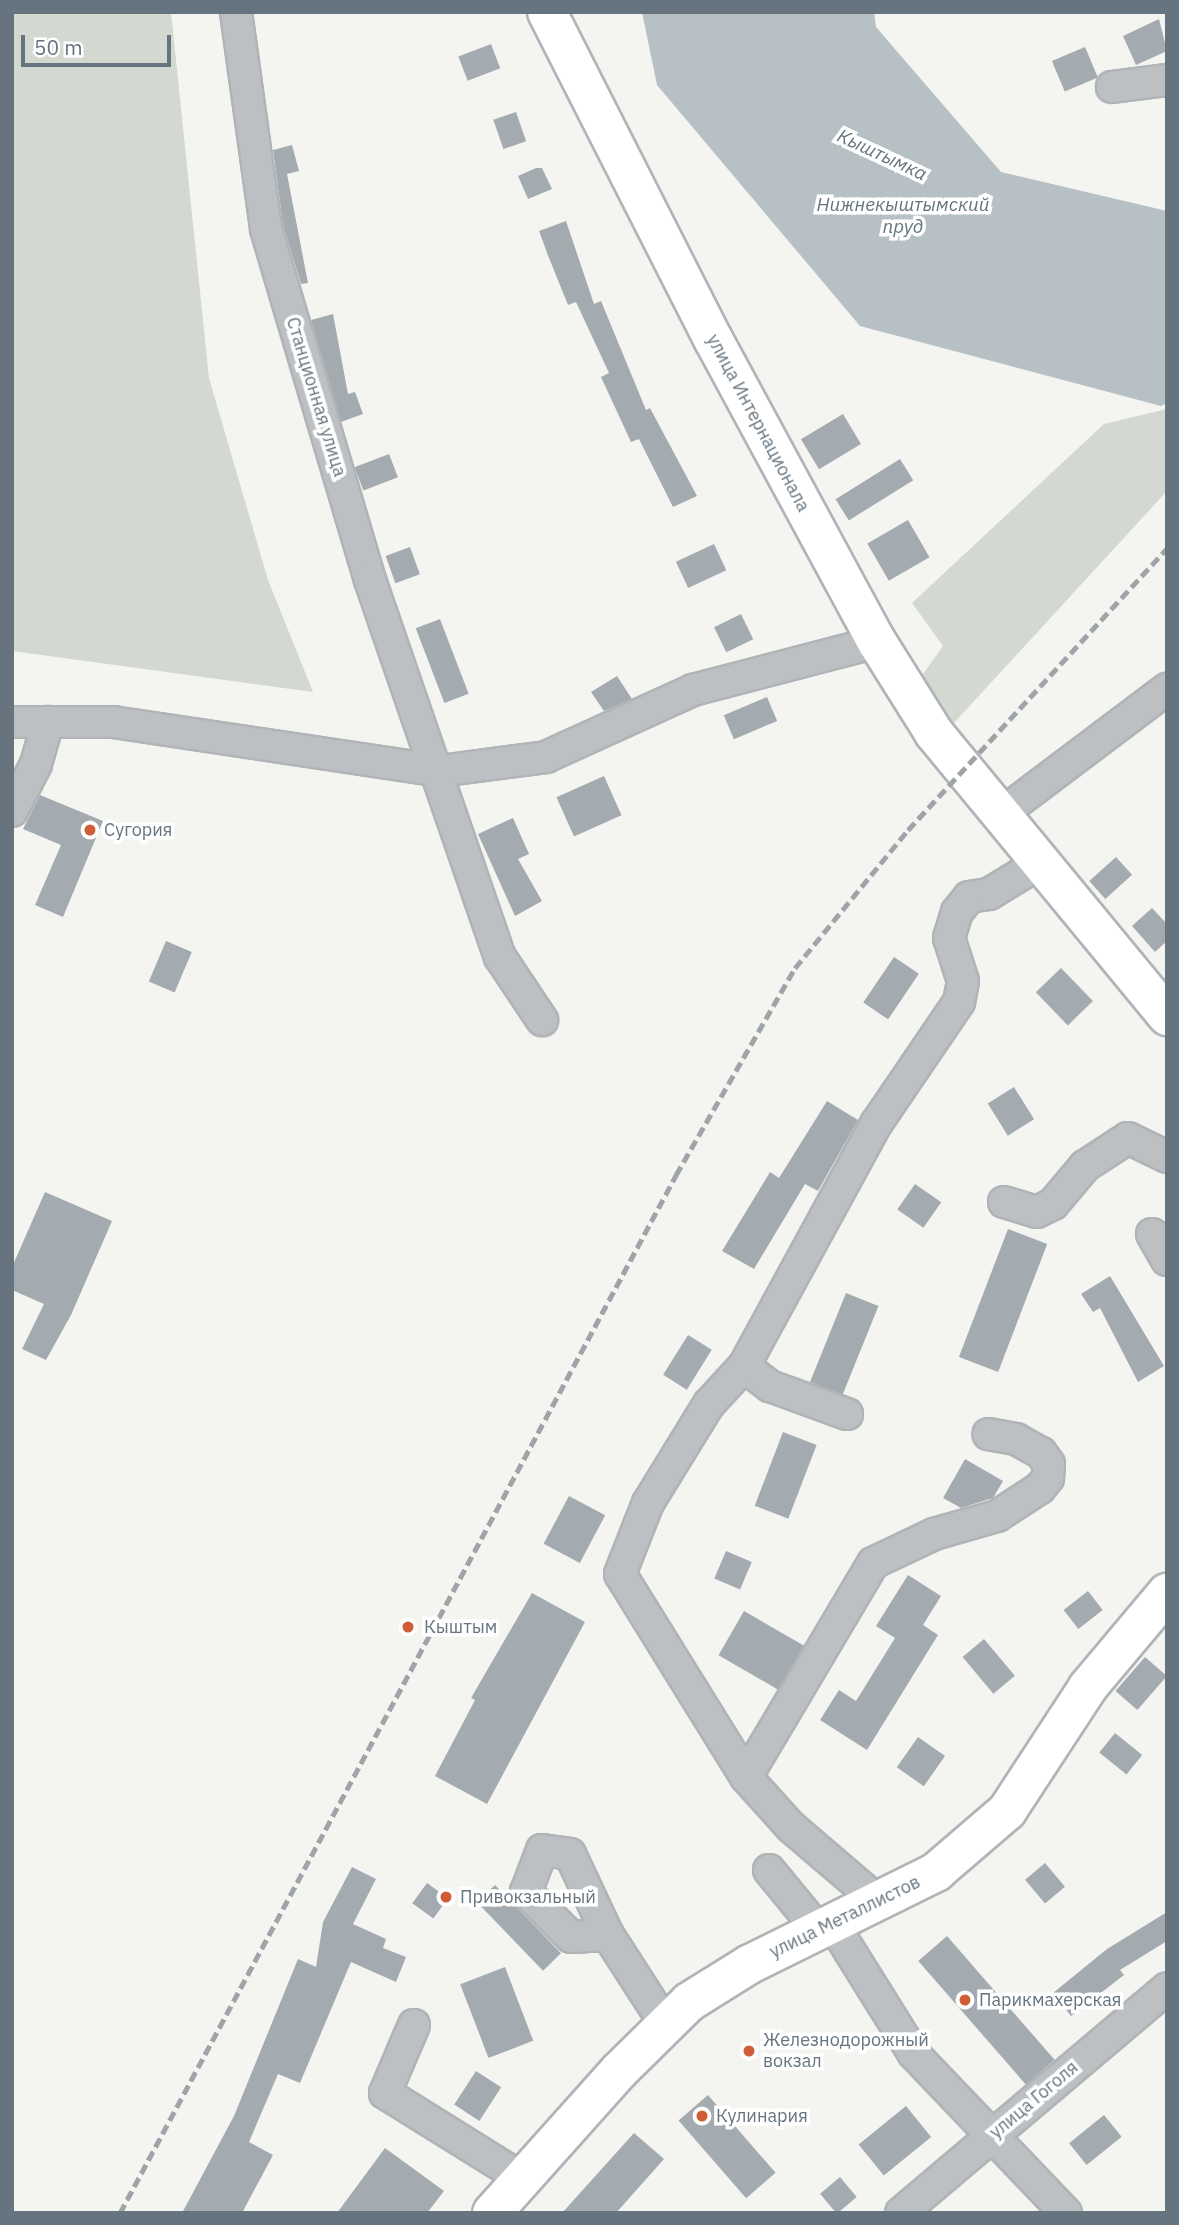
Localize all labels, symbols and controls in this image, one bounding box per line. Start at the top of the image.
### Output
scale bar [24,21,175,65]
text: 50 m [34,33,83,61]
water label: Кыштымка [834,124,930,186]
water label: Нижнекыштымский пруд [817,194,989,238]
street label: Станционная улица [281,315,351,479]
street label: улица Интернационала [702,331,814,515]
place label: Сугория [104,819,172,841]
marker: Сугория [82,822,98,838]
place label: Кыштым [424,1616,497,1638]
marker: Кыштым [398,1617,418,1637]
street label: улица Металлистов [766,1871,924,1963]
place label: Привокзальный [460,1886,596,1908]
marker: Привокзальный [438,1889,454,1905]
place label: Парикмахерская [979,1989,1121,2011]
marker: Парикмахерская [957,1992,973,2008]
place label: Железнодорожный вокзал [763,2030,929,2072]
marker: Железнодорожный вокзал [741,2043,757,2059]
street label: улица Гоголя [985,2057,1083,2143]
place label: Кулинария [716,2105,808,2127]
marker: Кулинария [694,2108,710,2124]

